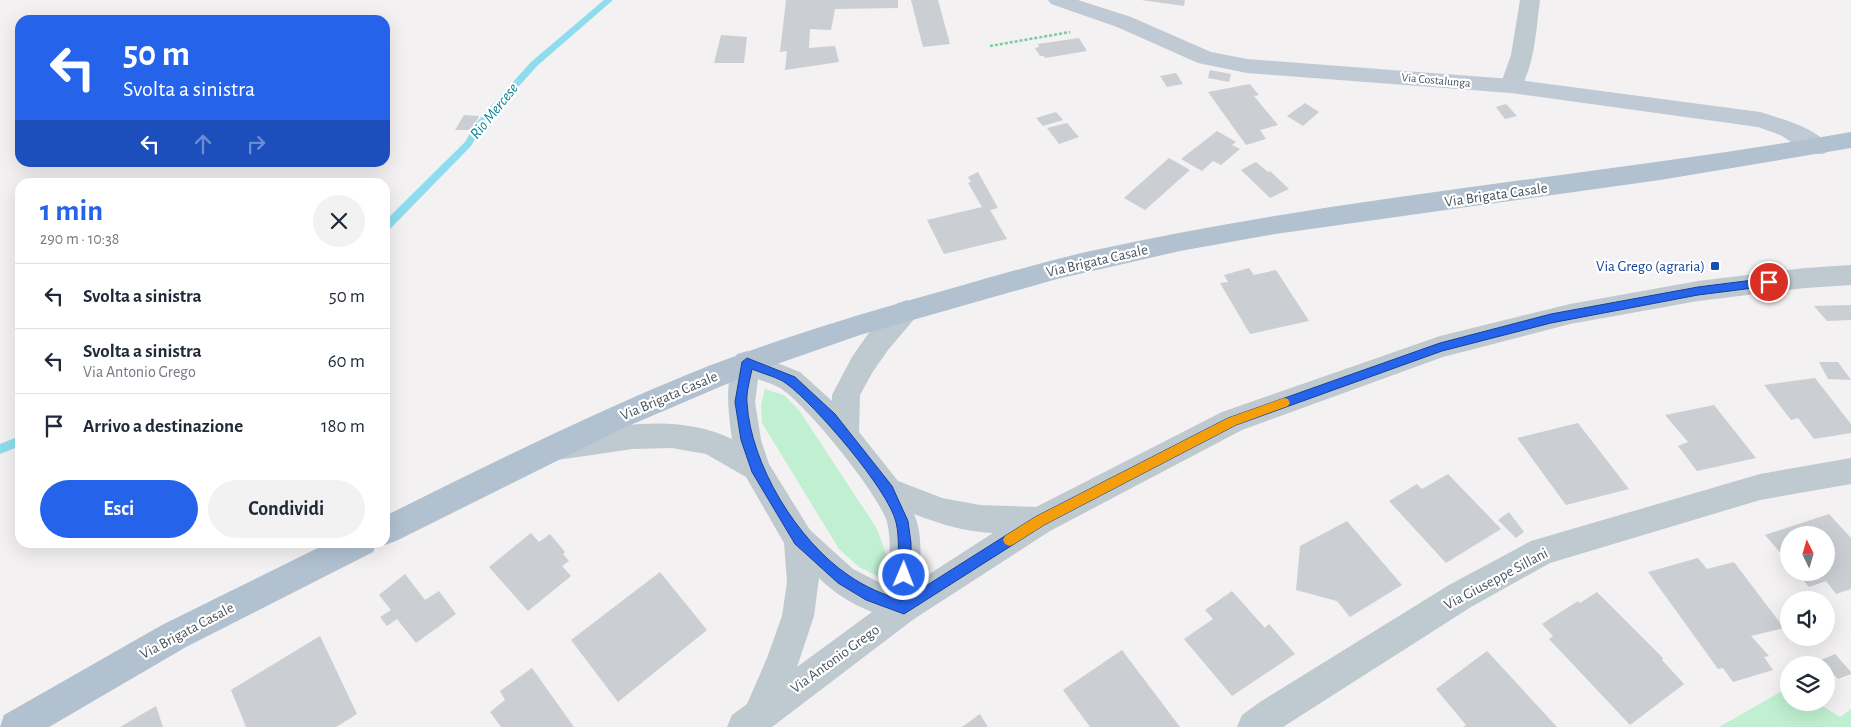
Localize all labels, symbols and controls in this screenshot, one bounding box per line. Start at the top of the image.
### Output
icon: left [40,35,105,100]
text: 50 m [123,37,190,72]
street label: Via Costalunga [1401,71,1471,89]
text: Svolta a sinistra [123,78,255,100]
water label: Rio Mercese [467,80,521,142]
icon: left [136,130,164,158]
icon: ahead [189,130,217,158]
icon: right [242,130,270,158]
street label: Via Brigata Casale [1443,180,1549,210]
button: close [313,195,365,247]
text: 1 min [40,196,103,226]
text: 290 m · 10:38 [40,231,119,247]
street label: Via Brigata Casale [1045,242,1149,280]
place label: Via Grego (agraria) [1596,259,1705,274]
marker: Via Grego (agraria) [1709,260,1721,272]
pin [1748,261,1790,303]
icon: arrive [1755,268,1783,296]
icon: left [40,282,68,310]
text: Svolta a sinistra [83,287,202,306]
text: 50 m [329,287,365,306]
text: Svolta a sinistra [83,342,202,361]
icon: left [40,347,68,375]
text: 60 m [328,352,365,371]
text: Via Antonio Grego [83,364,196,380]
street label: Via Brigata Casale [618,369,720,423]
icon: arrive [40,412,68,440]
text: Arrivo a destinazione [83,417,243,436]
text: 180 m [321,417,365,436]
button: Esci [40,480,198,538]
button: Condividi [208,480,365,538]
north arrow [1780,526,1835,581]
map controls [1780,526,1835,711]
street label: Via Giuseppe Sillani [1442,545,1550,613]
position arrow [877,548,929,600]
button: sound [1780,591,1835,646]
street label: Via Brigata Casale [138,600,236,662]
street label: Via Antonio Grego [788,622,882,696]
button: layers [1780,656,1835,711]

